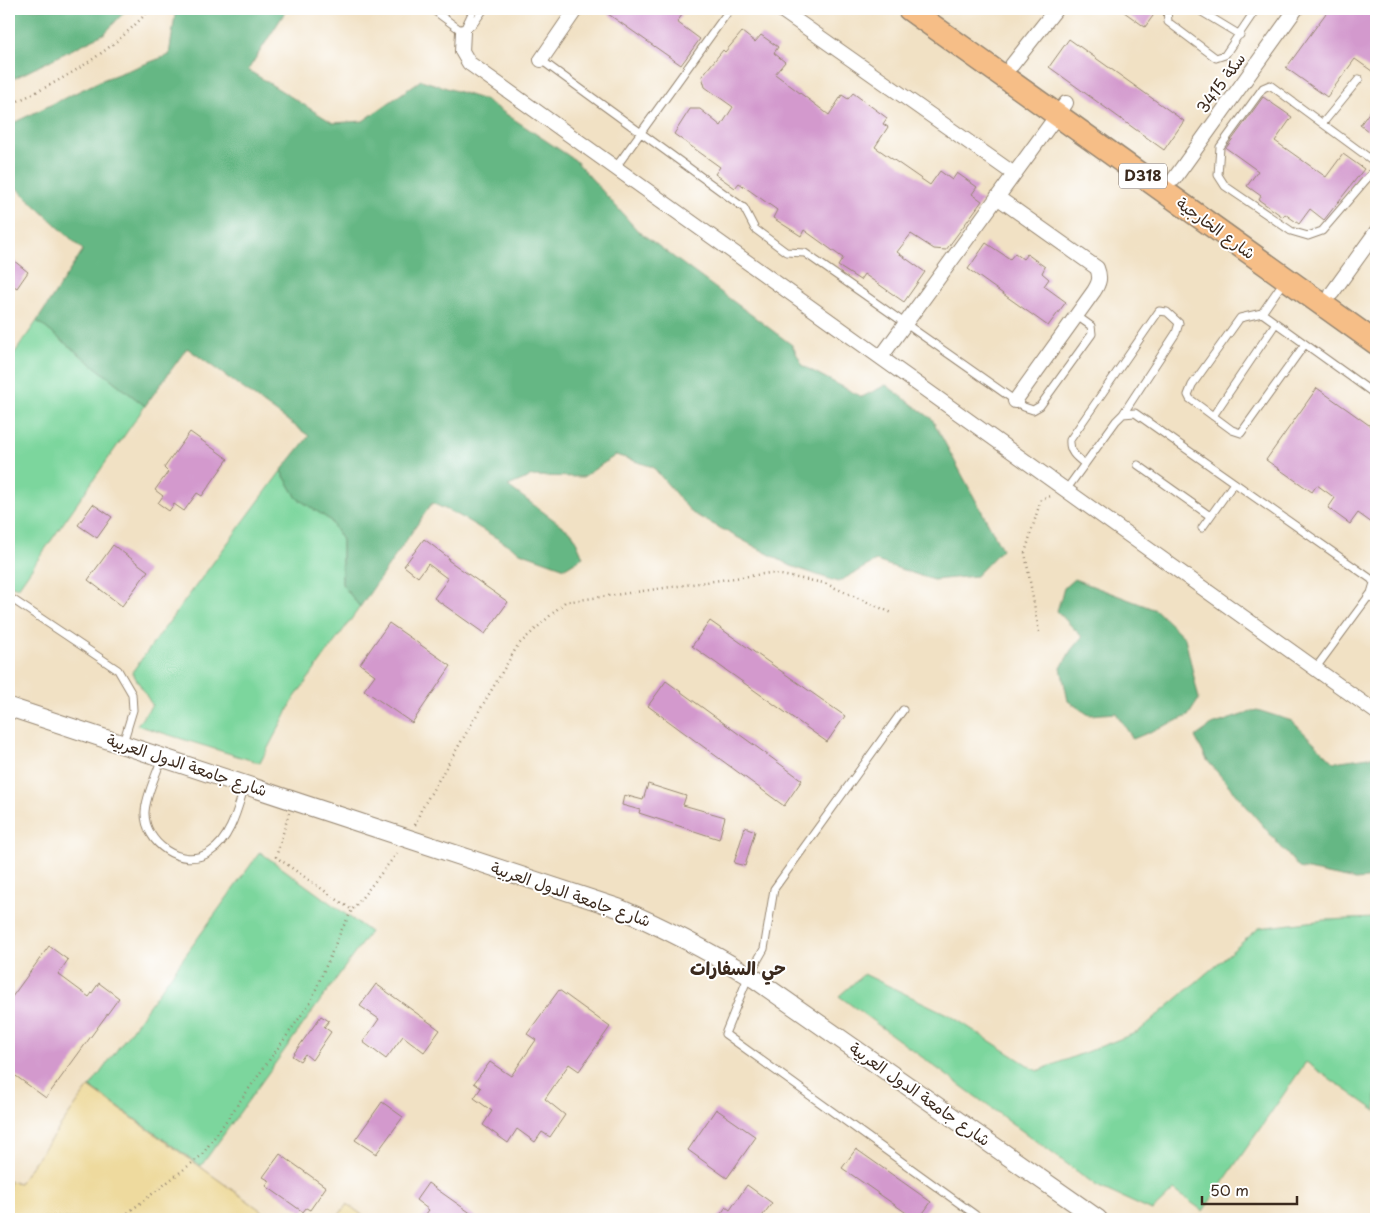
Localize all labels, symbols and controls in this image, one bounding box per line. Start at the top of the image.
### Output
street label: سكة 3415 [1190,47,1250,118]
road number: D318 [1119,164,1167,188]
street label: شارع الخارجية [1172,190,1261,265]
street label: شارع جامعة الدول العربية [104,727,271,802]
street label: شارع جامعة الدول العربية [488,854,654,933]
district label: حي السفارات [690,954,786,985]
street label: شارع جامعة الدول العربية [845,1035,996,1152]
scale bar [1202,1173,1298,1205]
text: 50 m [1210,1178,1249,1201]

